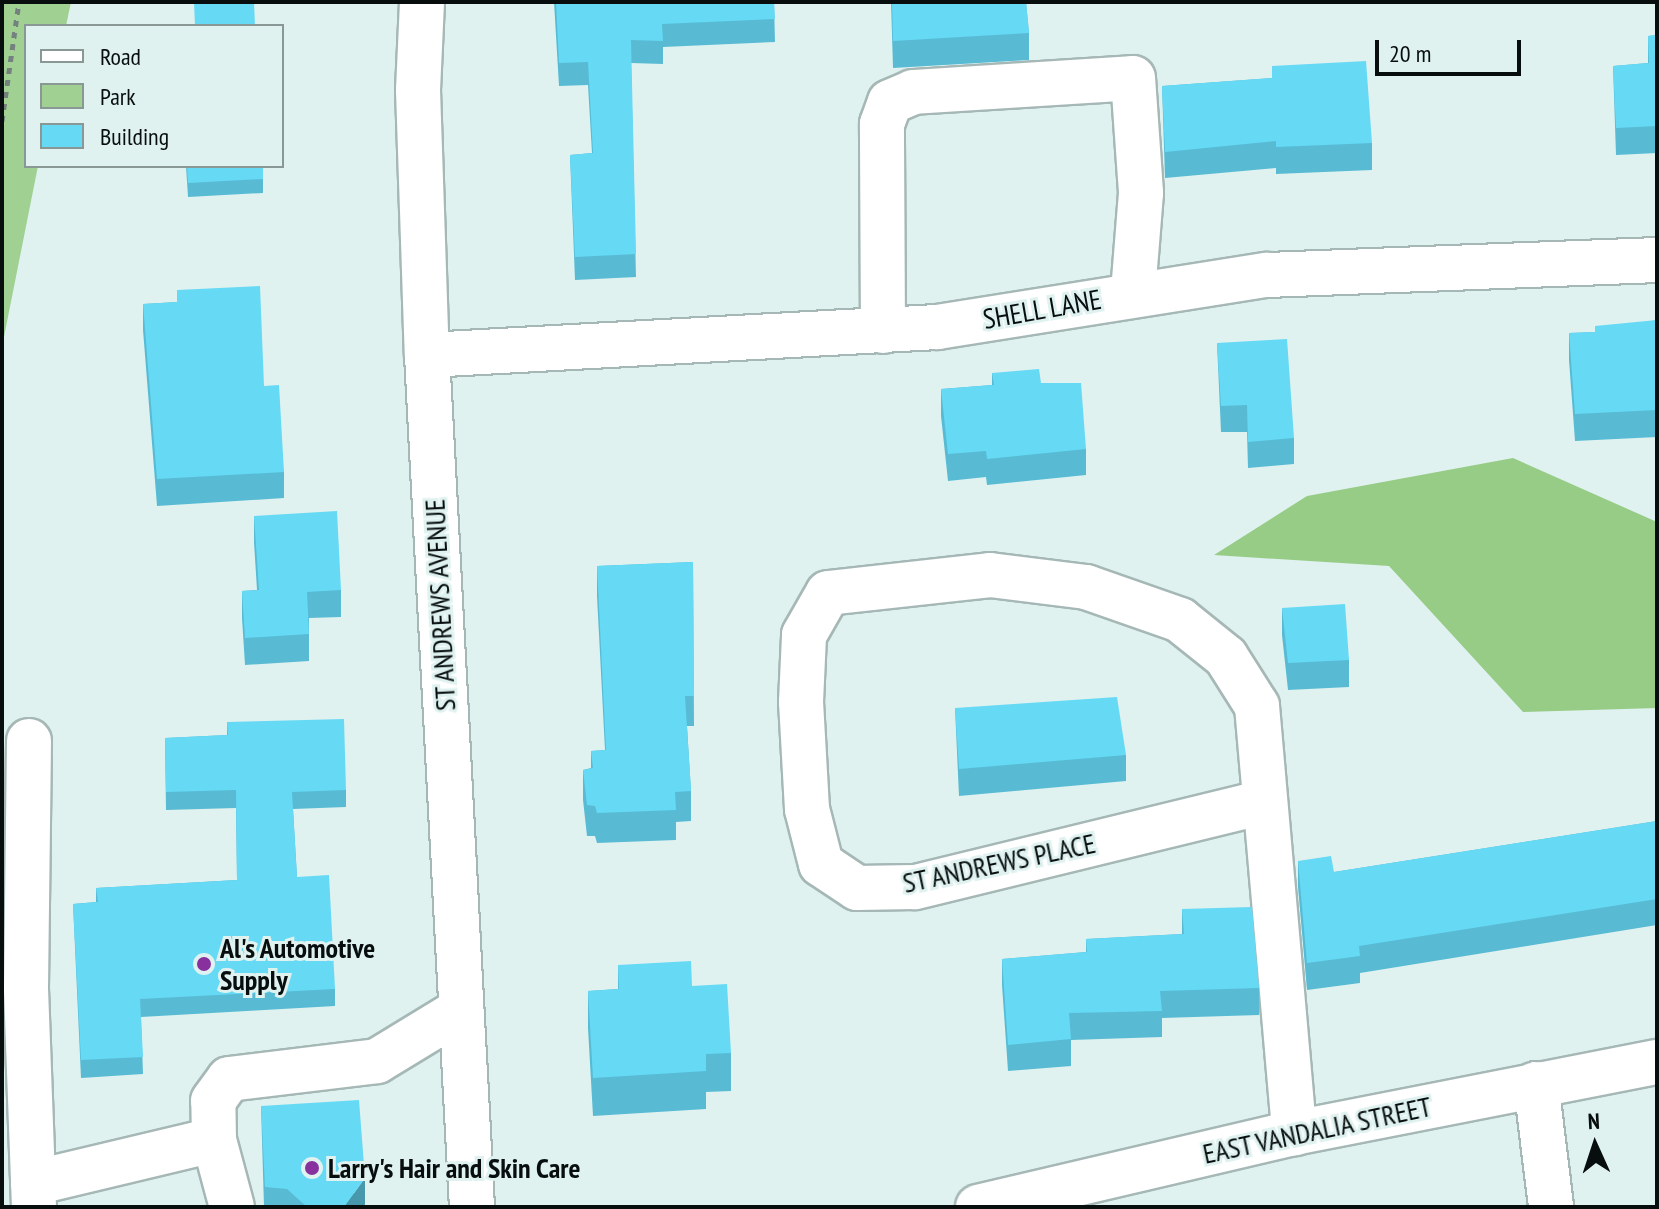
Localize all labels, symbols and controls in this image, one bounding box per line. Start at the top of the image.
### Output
legend [24,24,284,168]
scale bar [1379,24,1525,74]
text: 20 m [1389,38,1431,69]
text: Road [100,41,141,72]
text: Park [100,81,136,112]
text: Building [100,121,169,152]
street label: SHELL LANE [980,282,1104,336]
street label: ST ANDREWS AVENUE [418,497,462,713]
street label: ST ANDREWS PLACE [899,826,1099,900]
place label: Al's Automotive Supply [220,931,376,997]
marker: Al's Automotive Supply [195,955,213,973]
street label: EAST VANDALIA STREET [1199,1089,1435,1171]
north arrow [1555,1105,1635,1185]
text: N [1587,1107,1600,1135]
place label: Larry's Hair and Skin Care [328,1151,581,1185]
marker: Larry's Hair and Skin Care [303,1159,321,1177]

